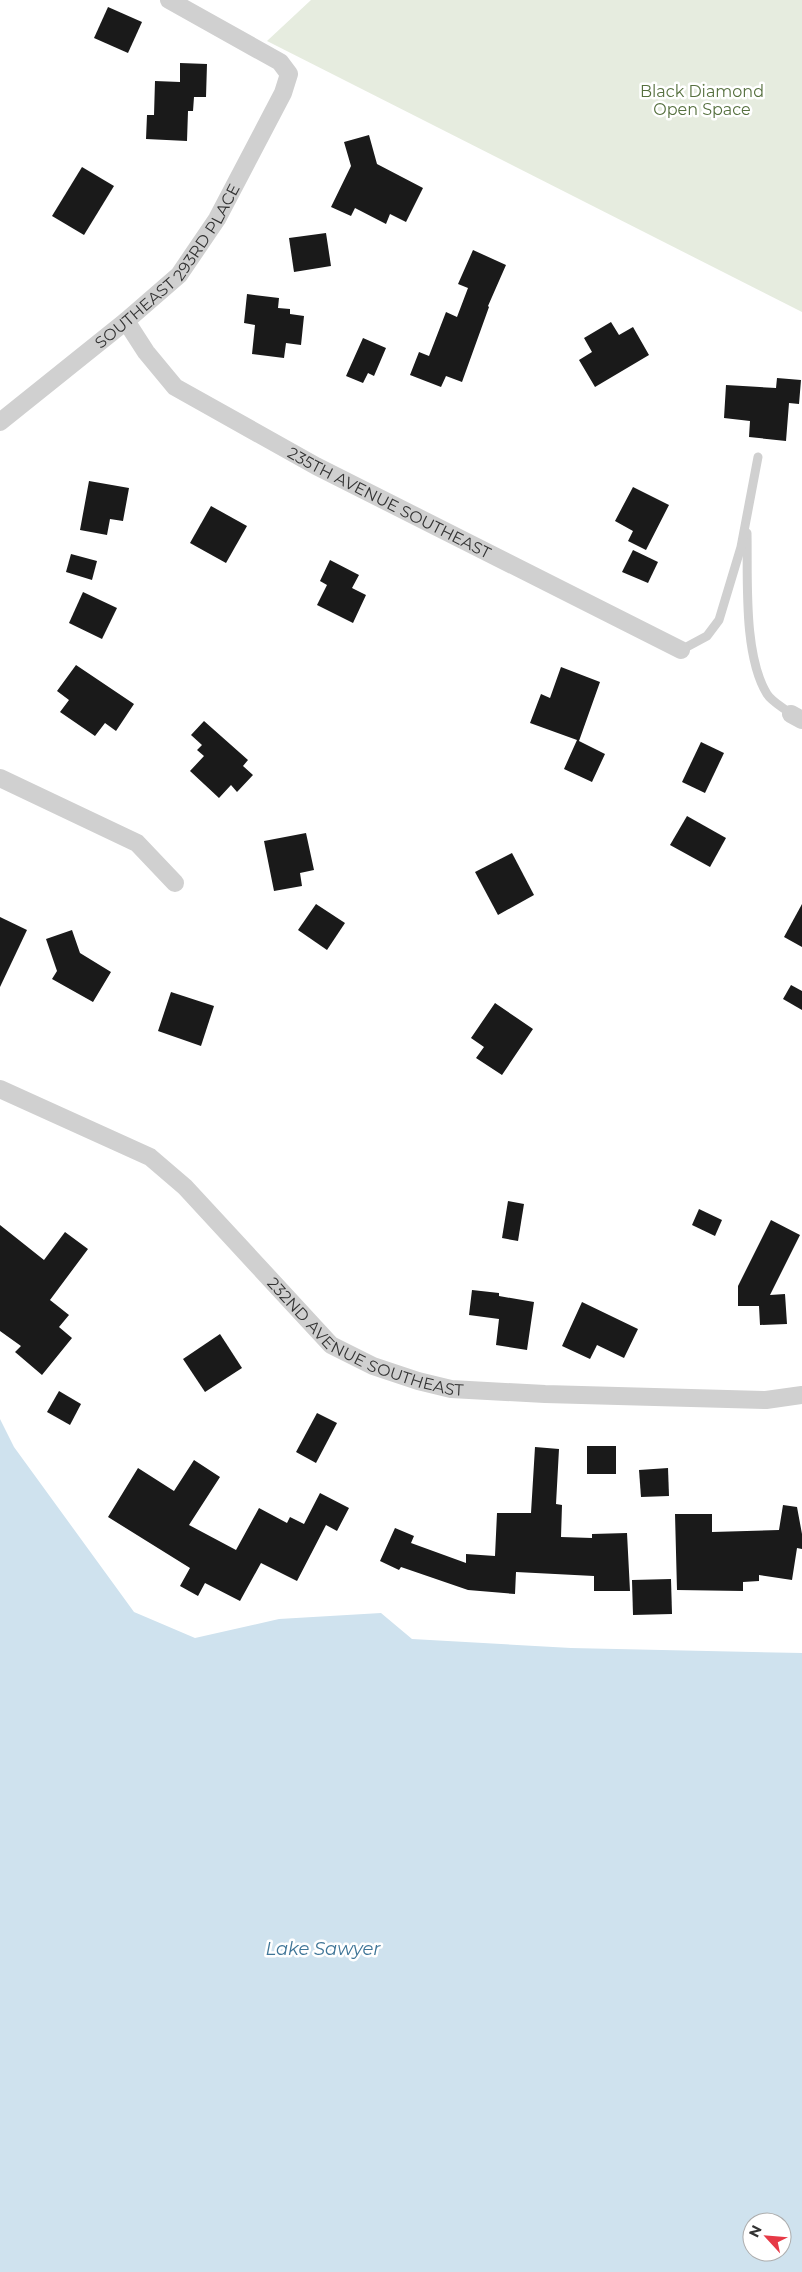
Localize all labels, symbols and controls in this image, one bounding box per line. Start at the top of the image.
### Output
park label: Black Diamond Open Space [640,82,764,119]
street label: SOUTHEAST 293RD PLACE [91,181,244,352]
street label: 235TH AVENUE SOUTHEAST [284,443,495,563]
street label: 232ND AVENUE SOUTHEAST [263,1274,465,1400]
water label: Lake Sawyer [265,1938,381,1960]
north arrow [742,2212,792,2262]
text: N [745,2222,766,2240]

